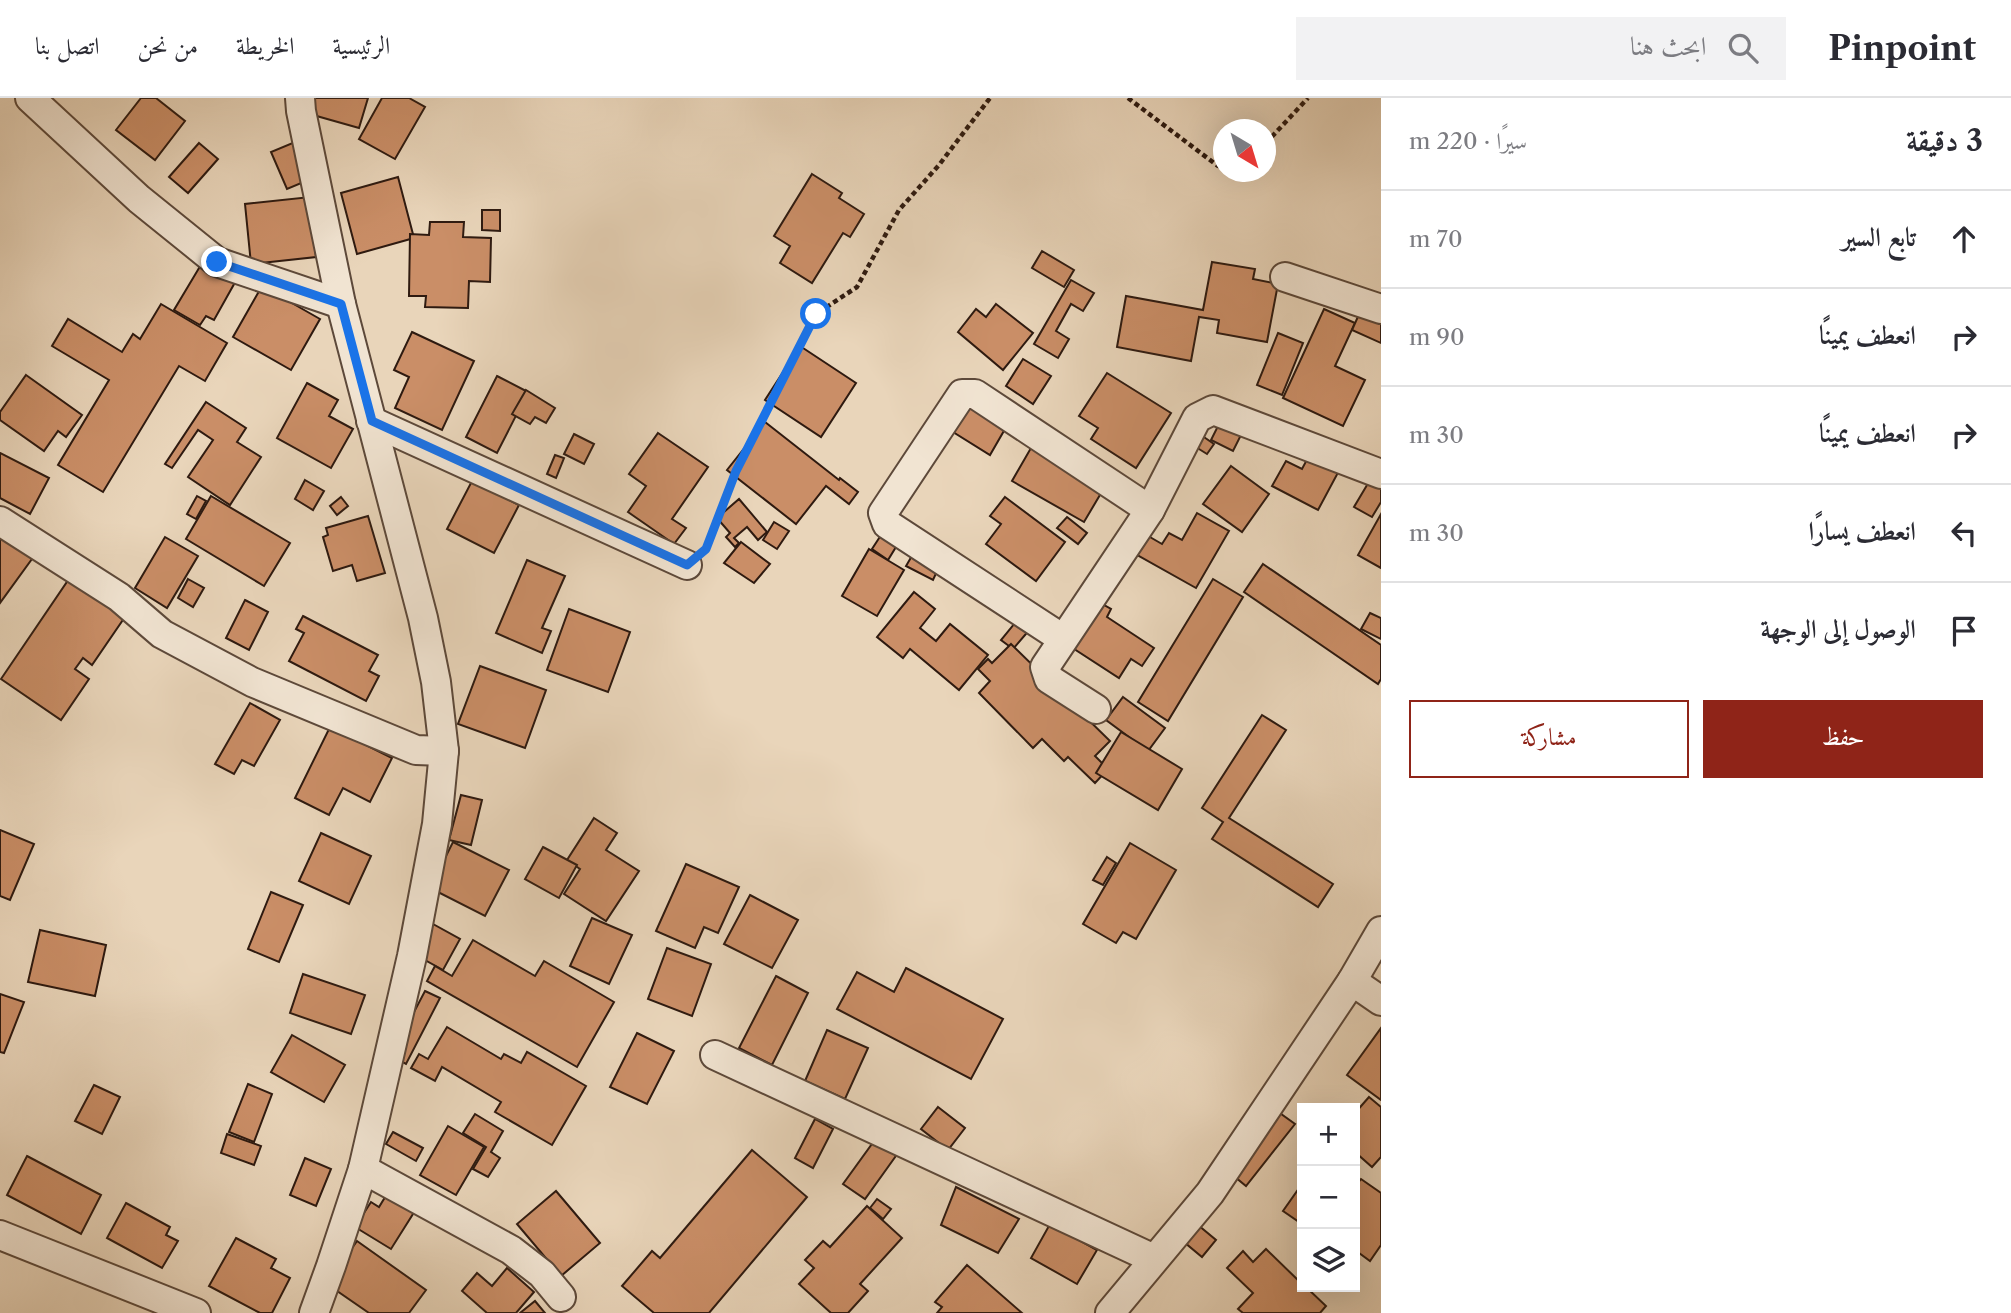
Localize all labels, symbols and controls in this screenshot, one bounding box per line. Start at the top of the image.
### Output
search box [1296,17,1786,80]
text: Pinpoint [1828,28,1976,69]
icon: search [1724,29,1762,67]
text: ابحث هنا [1630,30,1706,62]
text: اتصل بنا [35,31,99,60]
text: من نحن [137,31,198,60]
text: الخريطة [236,31,294,60]
text: الرئيسية [332,31,390,60]
north arrow [1213,119,1276,182]
text: 3 دقيقة [1906,122,1983,159]
text: سيرًا · 220 m [1409,127,1527,155]
icon: ahead [1945,220,1983,258]
text: تابع السير [1842,221,1916,253]
text: 70 m [1409,225,1462,253]
route end [201,246,232,277]
route start [800,298,831,329]
icon: right [1945,318,1983,356]
text: انعطف يمينًا [1819,319,1916,351]
text: 90 m [1409,323,1465,351]
icon: right [1945,416,1983,454]
text: انعطف يمينًا [1819,417,1916,449]
text: 30 m [1409,421,1464,449]
icon: left [1945,514,1983,552]
text: انعطف يسارًا [1808,515,1916,547]
text: 30 m [1409,519,1464,547]
icon: arrive [1945,612,1983,650]
text: الوصول إلى الوجهة [1761,613,1916,645]
button: مشاركة [1409,700,1689,778]
button: حفظ [1703,700,1983,778]
map controls [1297,1103,1360,1292]
button: + [1297,1103,1360,1166]
button: − [1297,1166,1360,1229]
button: layers [1297,1229,1360,1292]

